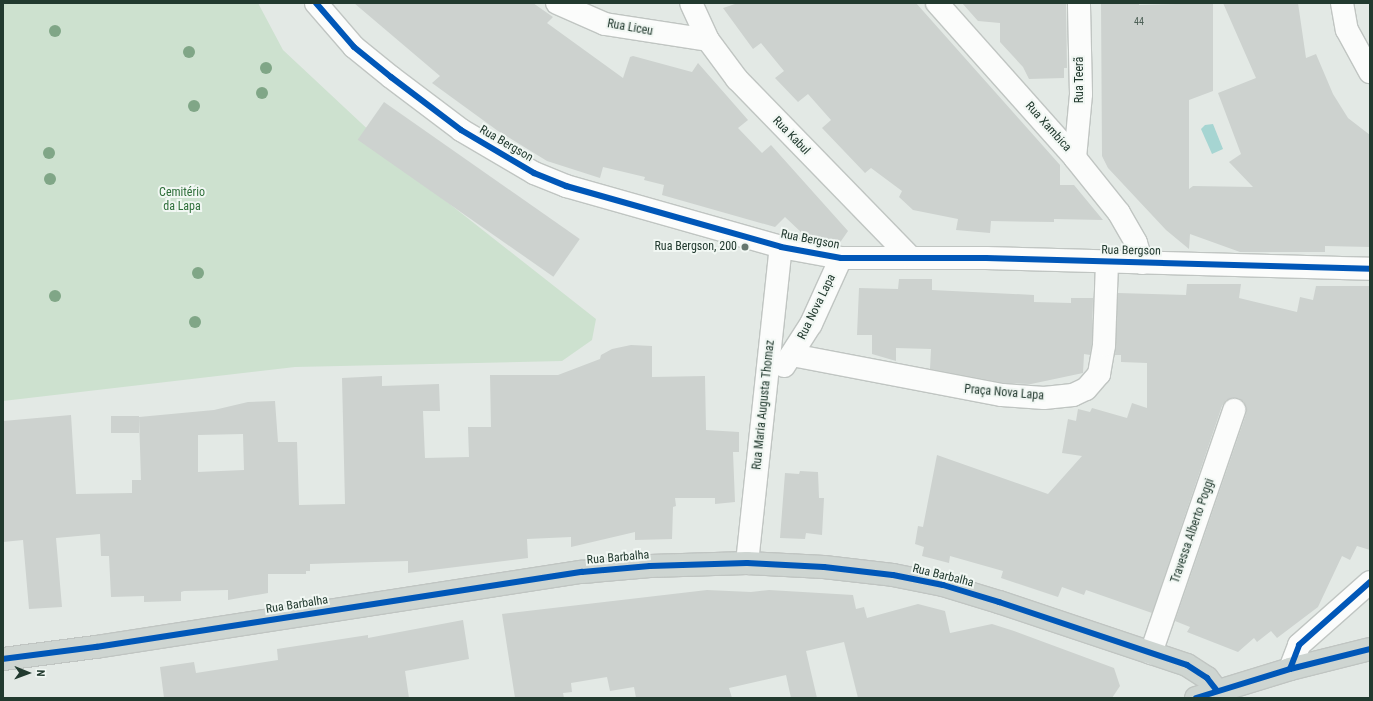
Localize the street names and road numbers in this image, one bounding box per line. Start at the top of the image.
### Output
street label: Rua Liceu [606,17,654,39]
street label: Rua Teerã [1073,57,1087,103]
street label: Rua Xambica [1022,99,1074,155]
street label: Rua Kabul [769,114,813,158]
street label: Rua Bergson [477,123,535,165]
street label: Rua Bergson [779,227,841,253]
street label: Rua Bergson [1101,243,1161,259]
street label: Rua Nova Lapa [795,272,839,342]
street label: Rua Maria Augusta Thomaz [750,339,778,471]
street label: Praça Nova Lapa [964,382,1044,404]
street label: Travessa Alberto Poggi [1168,477,1218,585]
street label: Rua Barbalha [586,548,650,568]
street label: Rua Barbalha [911,561,975,591]
street label: Rua Barbalha [265,593,329,617]

